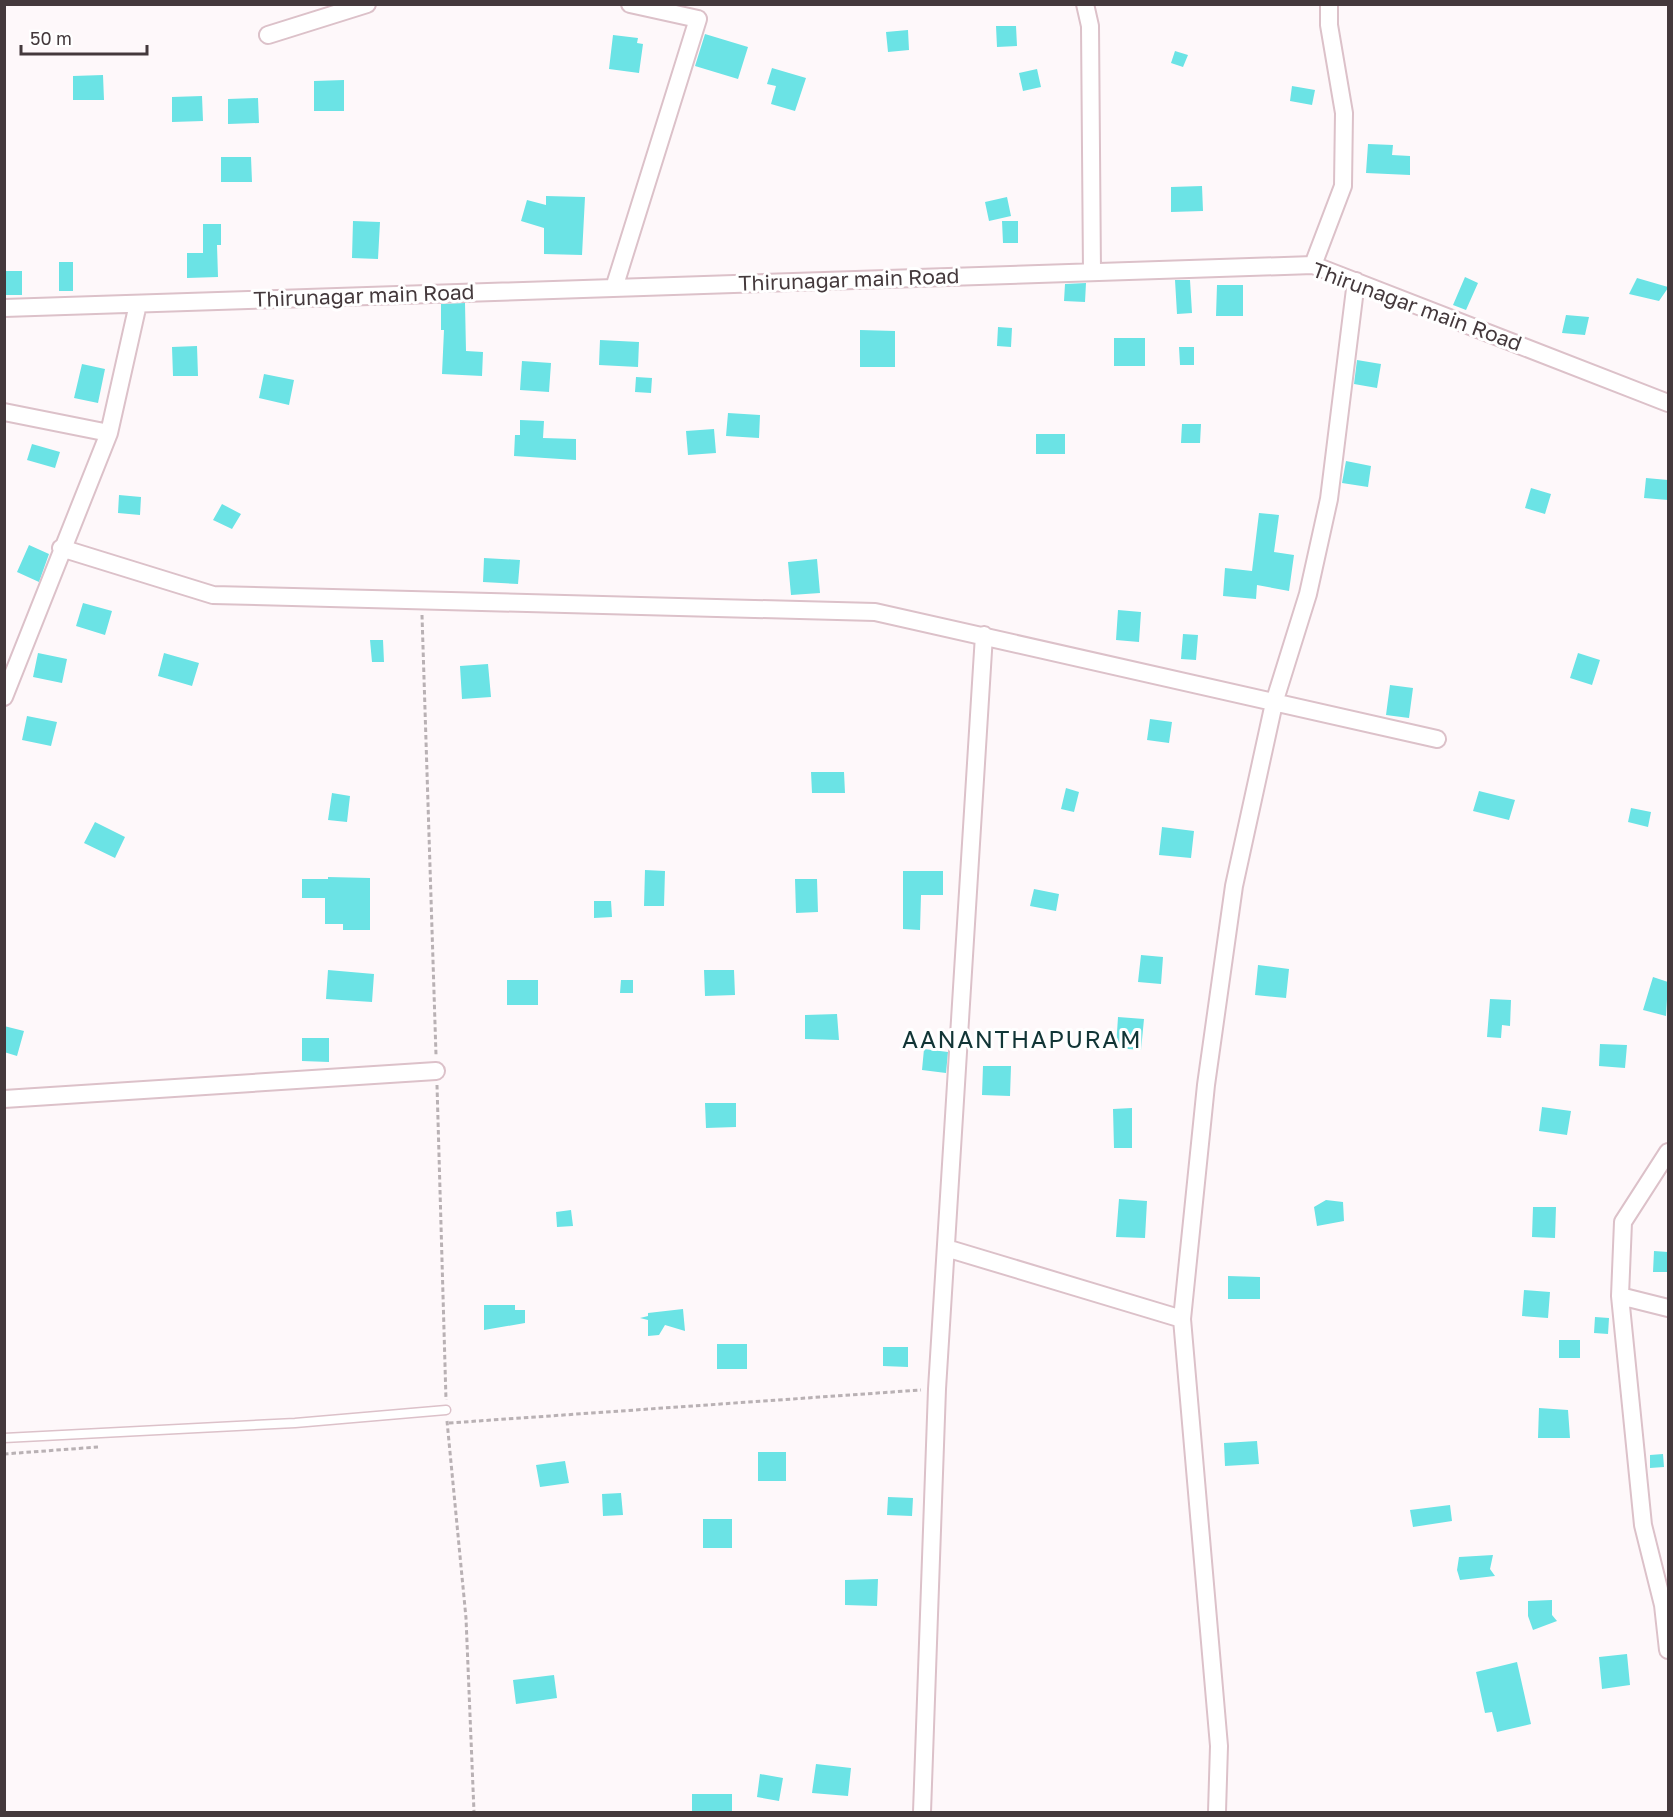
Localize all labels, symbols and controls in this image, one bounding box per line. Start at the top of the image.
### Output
scale bar [21,18,147,56]
text: 50 m [30,27,72,49]
street label: Thirunagar main Road [1309,256,1526,356]
street label: Thirunagar main Road [738,262,960,296]
street label: Thirunagar main Road [253,278,475,312]
district label: AANANTHAPURAM [902,1024,1142,1053]

